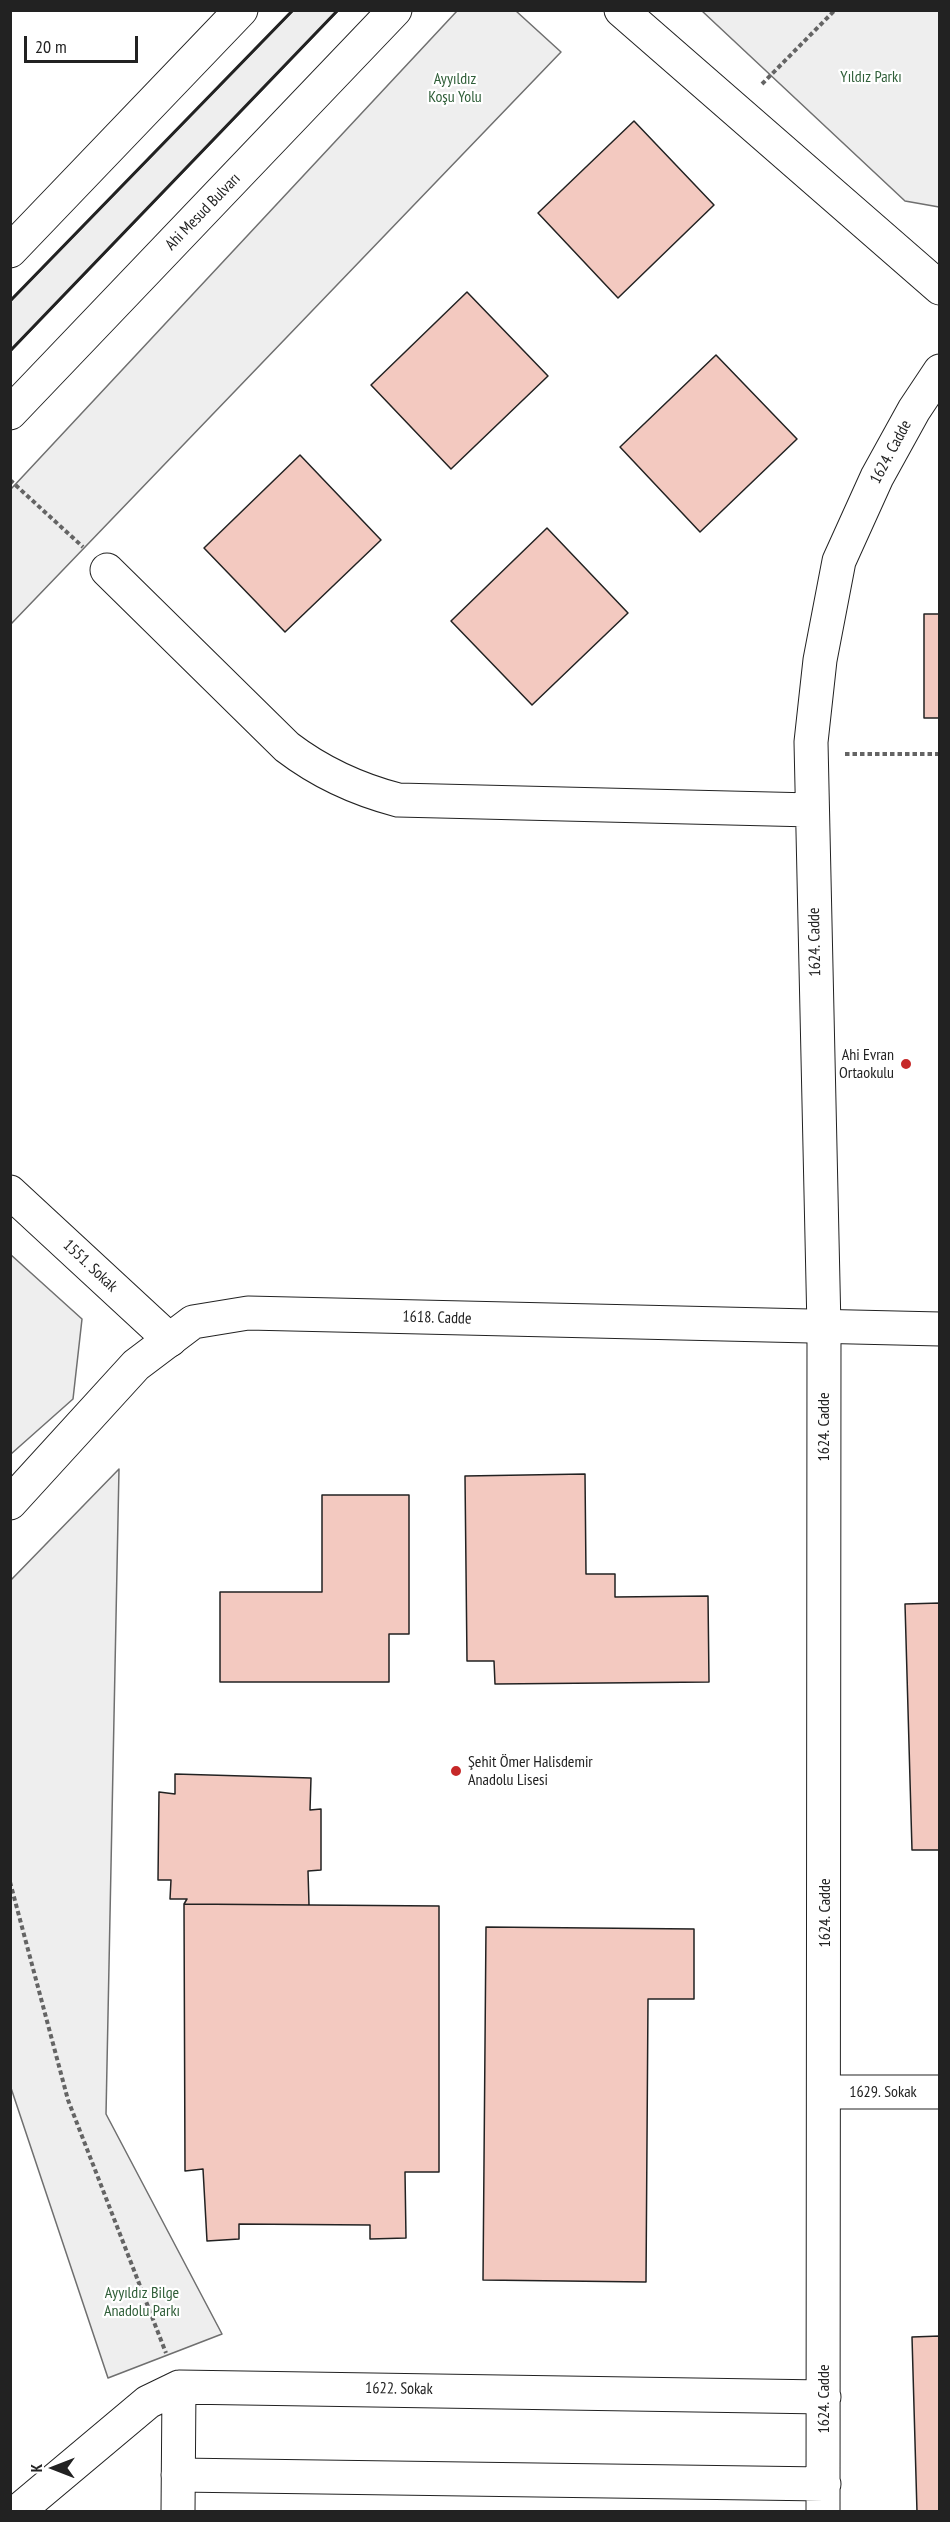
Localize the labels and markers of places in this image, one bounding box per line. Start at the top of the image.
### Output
place label: Ahi Evran Ortaokulu [839,1045,894,1083]
marker: Ahi Evran Ortaokulu [899,1057,913,1071]
place label: Şehit Ömer Halisdemir Anadolu Lisesi [468,1752,593,1790]
marker: Şehit Ömer Halisdemir Anadolu Lisesi [449,1764,463,1778]

